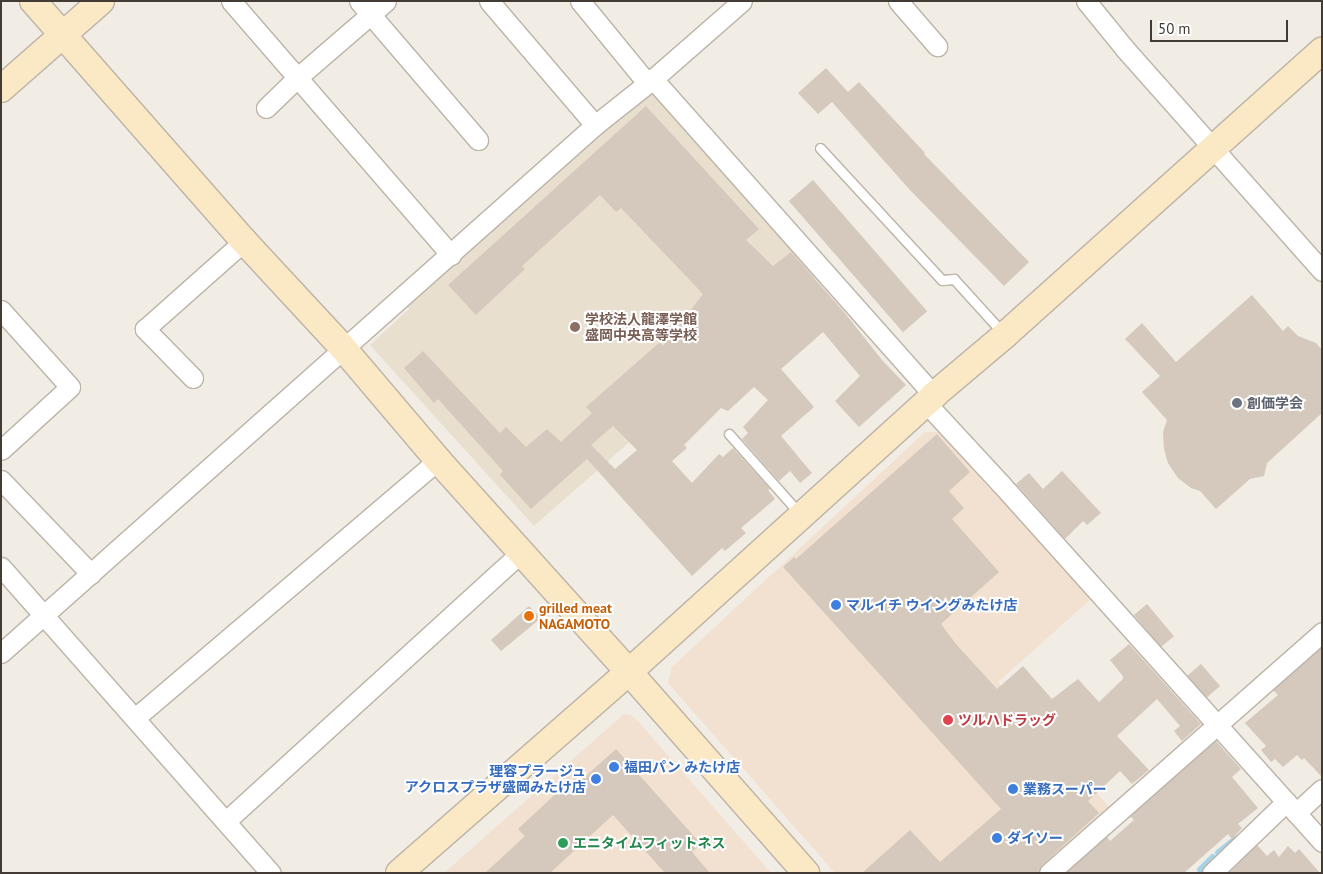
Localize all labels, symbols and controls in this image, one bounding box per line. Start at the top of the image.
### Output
scale bar [1153,10,1290,42]
text: 50 m [1158,19,1191,38]
place label: 学校法人龍澤学館 盛岡中央高等学校 [585,311,697,344]
marker: 学校法人龍澤学館 盛岡中央高等学校 [569,321,581,333]
place label: 創価学会 [1247,395,1303,411]
marker: 創価学会 [1231,397,1243,409]
place label: マルイチ ウイングみたけ店 [846,597,1018,613]
marker: マルイチ ウイングみたけ店 [830,599,842,611]
place label: grilled meat NAGAMOTO [539,600,612,632]
marker: grilled meat NAGAMOTO [523,610,535,622]
place label: ツルハドラッグ [958,712,1056,728]
marker: ツルハドラッグ [942,714,954,726]
place label: 福田パン みたけ店 [624,759,740,775]
marker: 福田パン みたけ店 [608,761,620,773]
place label: 理容プラージュ アクロスプラザ盛岡みたけ店 [404,763,586,796]
marker: 理容プラージュ アクロスプラザ盛岡みたけ店 [590,773,602,785]
place label: 業務スーパー [1023,781,1107,797]
marker: 業務スーパー [1007,783,1019,795]
place label: ダイソー [1007,830,1063,846]
marker: ダイソー [991,832,1003,844]
place label: エニタイムフィットネス [573,835,727,851]
marker: エニタイムフィットネス [557,837,569,849]

